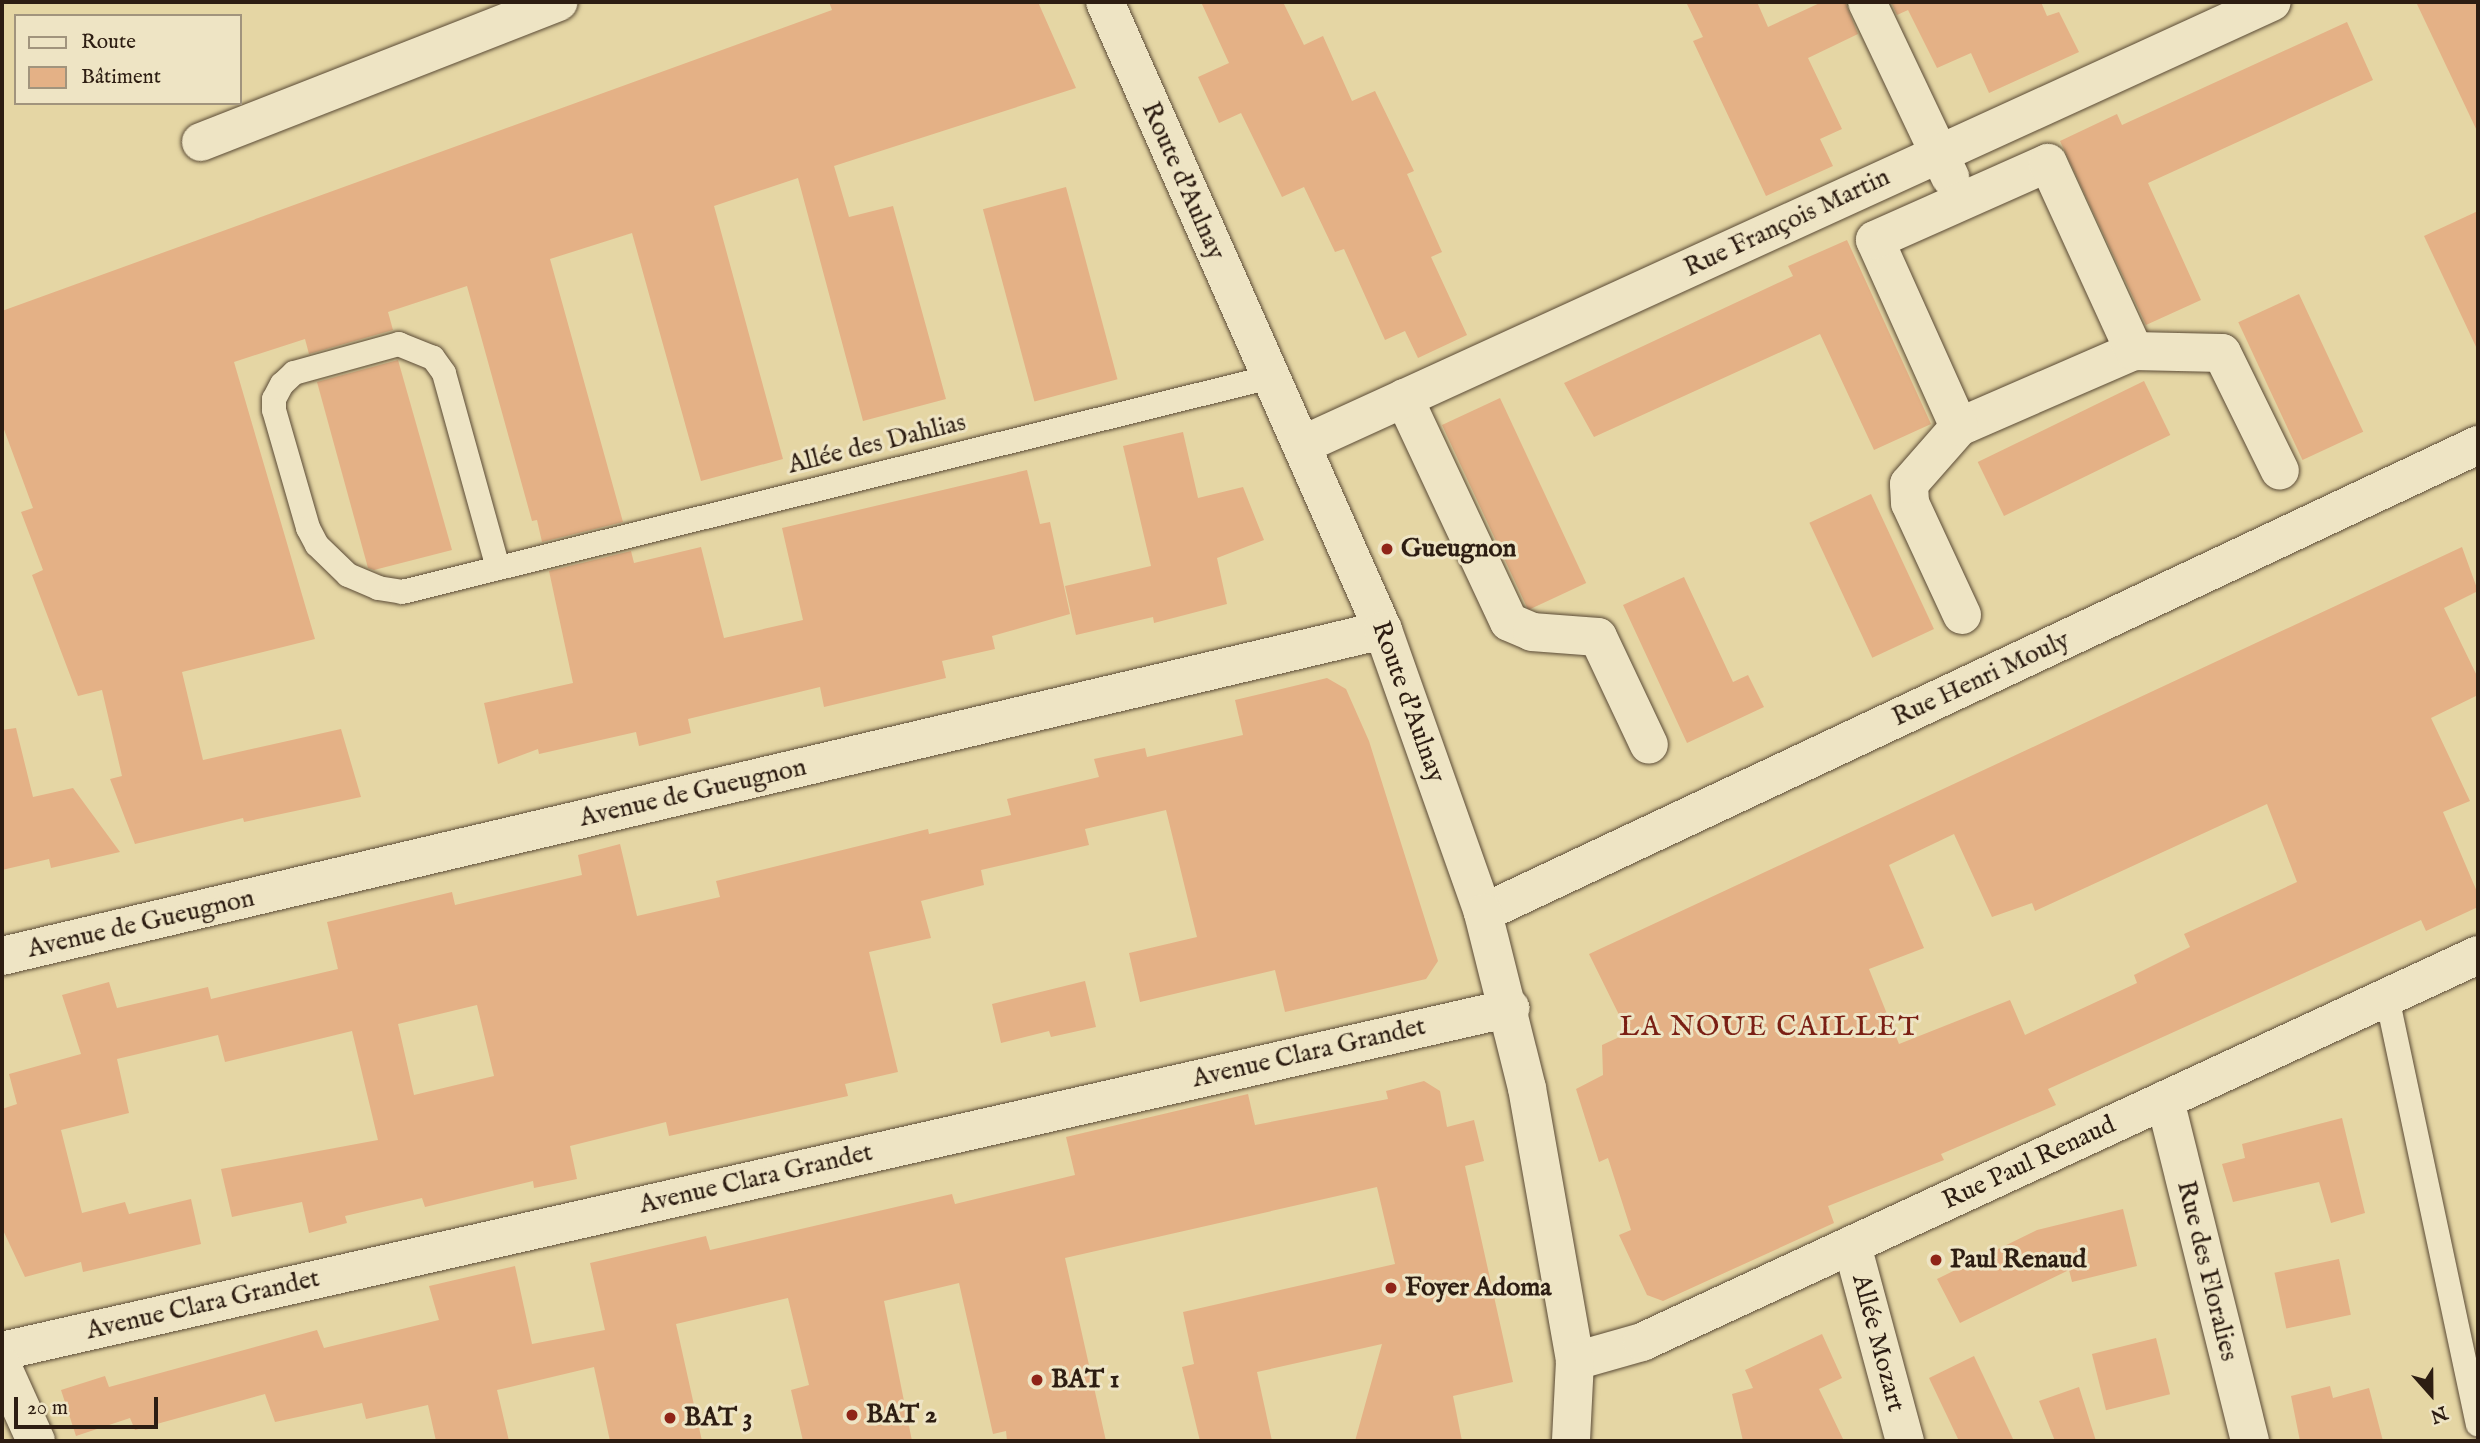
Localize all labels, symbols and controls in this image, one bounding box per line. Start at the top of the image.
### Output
legend [14,14,242,105]
text: Route [81,29,136,56]
text: Bâtiment [81,64,161,91]
street label: Route d'Aulnay [1134,97,1232,265]
street label: Rue François Martin [1679,162,1895,284]
street label: Allée des Dahlias [785,407,969,481]
place label: Gueugnon [1401,533,1516,565]
marker: Gueugnon [1379,541,1395,557]
street label: Route d'Aulnay [1364,617,1452,787]
street label: Rue Henri Mouly [1887,624,2075,734]
street label: Avenue de Gueugnon [577,752,809,834]
street label: Avenue de Gueugnon [25,883,257,965]
street label: Avenue Clara Grandet [1189,1011,1429,1095]
district label: LA NOUE CAILLET [1621,1011,1919,1045]
street label: Rue Paul Renaud [1938,1109,2120,1217]
street label: Avenue Clara Grandet [636,1137,876,1221]
street label: Rue des Floralies [2170,1178,2244,1364]
place label: Paul Renaud [1950,1244,2086,1276]
marker: Paul Renaud [1928,1252,1944,1268]
street label: Avenue Clara Grandet [83,1263,323,1347]
street label: Allée Mozart [1845,1271,1911,1415]
place label: Foyer Adoma [1405,1272,1551,1304]
marker: Foyer Adoma [1383,1280,1399,1296]
north arrow [2396,1359,2466,1429]
place label: BAT 1 [1051,1364,1119,1396]
marker: BAT 1 [1029,1372,1045,1388]
scale bar [18,1384,161,1428]
text: 20 m [27,1395,68,1422]
place label: BAT 2 [866,1399,937,1431]
text: N [2427,1399,2451,1428]
place label: BAT 3 [684,1402,752,1434]
marker: BAT 2 [844,1407,860,1423]
marker: BAT 3 [662,1410,678,1426]

